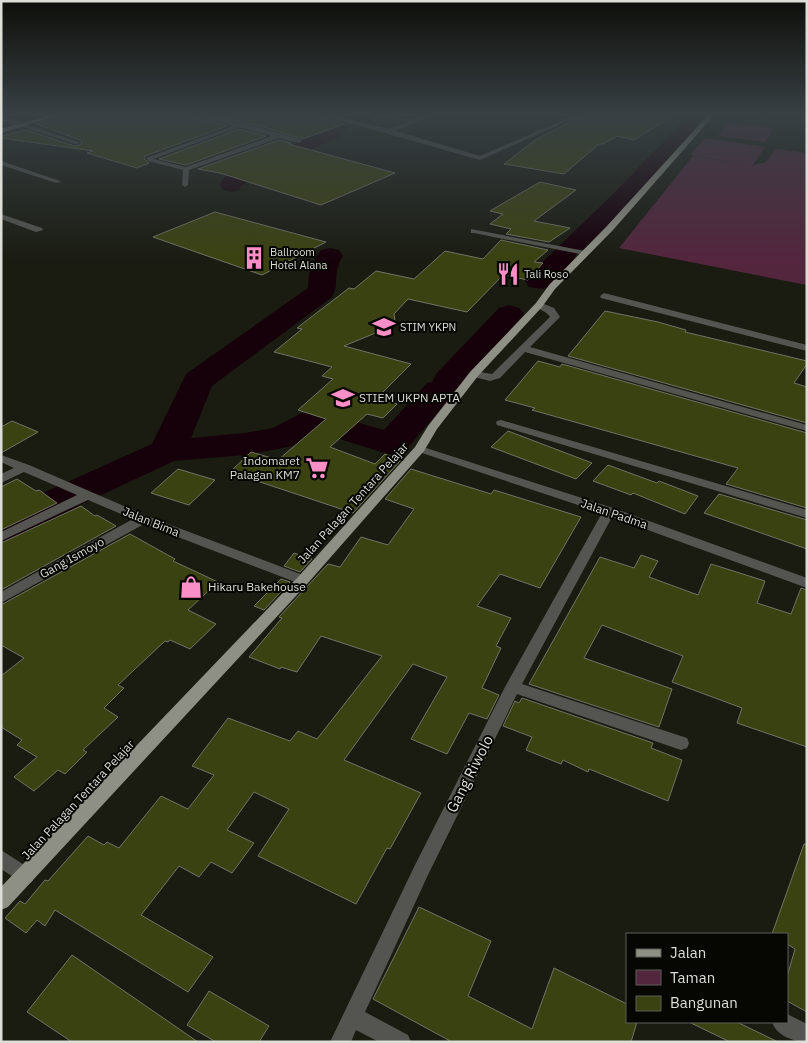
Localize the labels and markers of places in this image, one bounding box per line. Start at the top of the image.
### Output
building icon: Ballroom Hotel Alana [241,245,267,271]
place label: Ballroom Hotel Alana [270,245,328,272]
restaurant icon: Tali Roso [495,261,521,287]
place label: Tali Roso [524,267,568,281]
school or university icon: STIM YKPN [371,314,397,340]
place label: STIM YKPN [400,320,456,334]
school or university icon: STIEM UKPN APTA [330,385,356,411]
place label: STIEM UKPN APTA [359,390,460,405]
place label: Indomaret Palagan KM7 [230,453,300,482]
supermarket icon: Indomaret Palagan KM7 [304,455,330,481]
shop icon: Hikaru Bakehouse [178,574,204,600]
place label: Hikaru Bakehouse [208,579,306,594]

